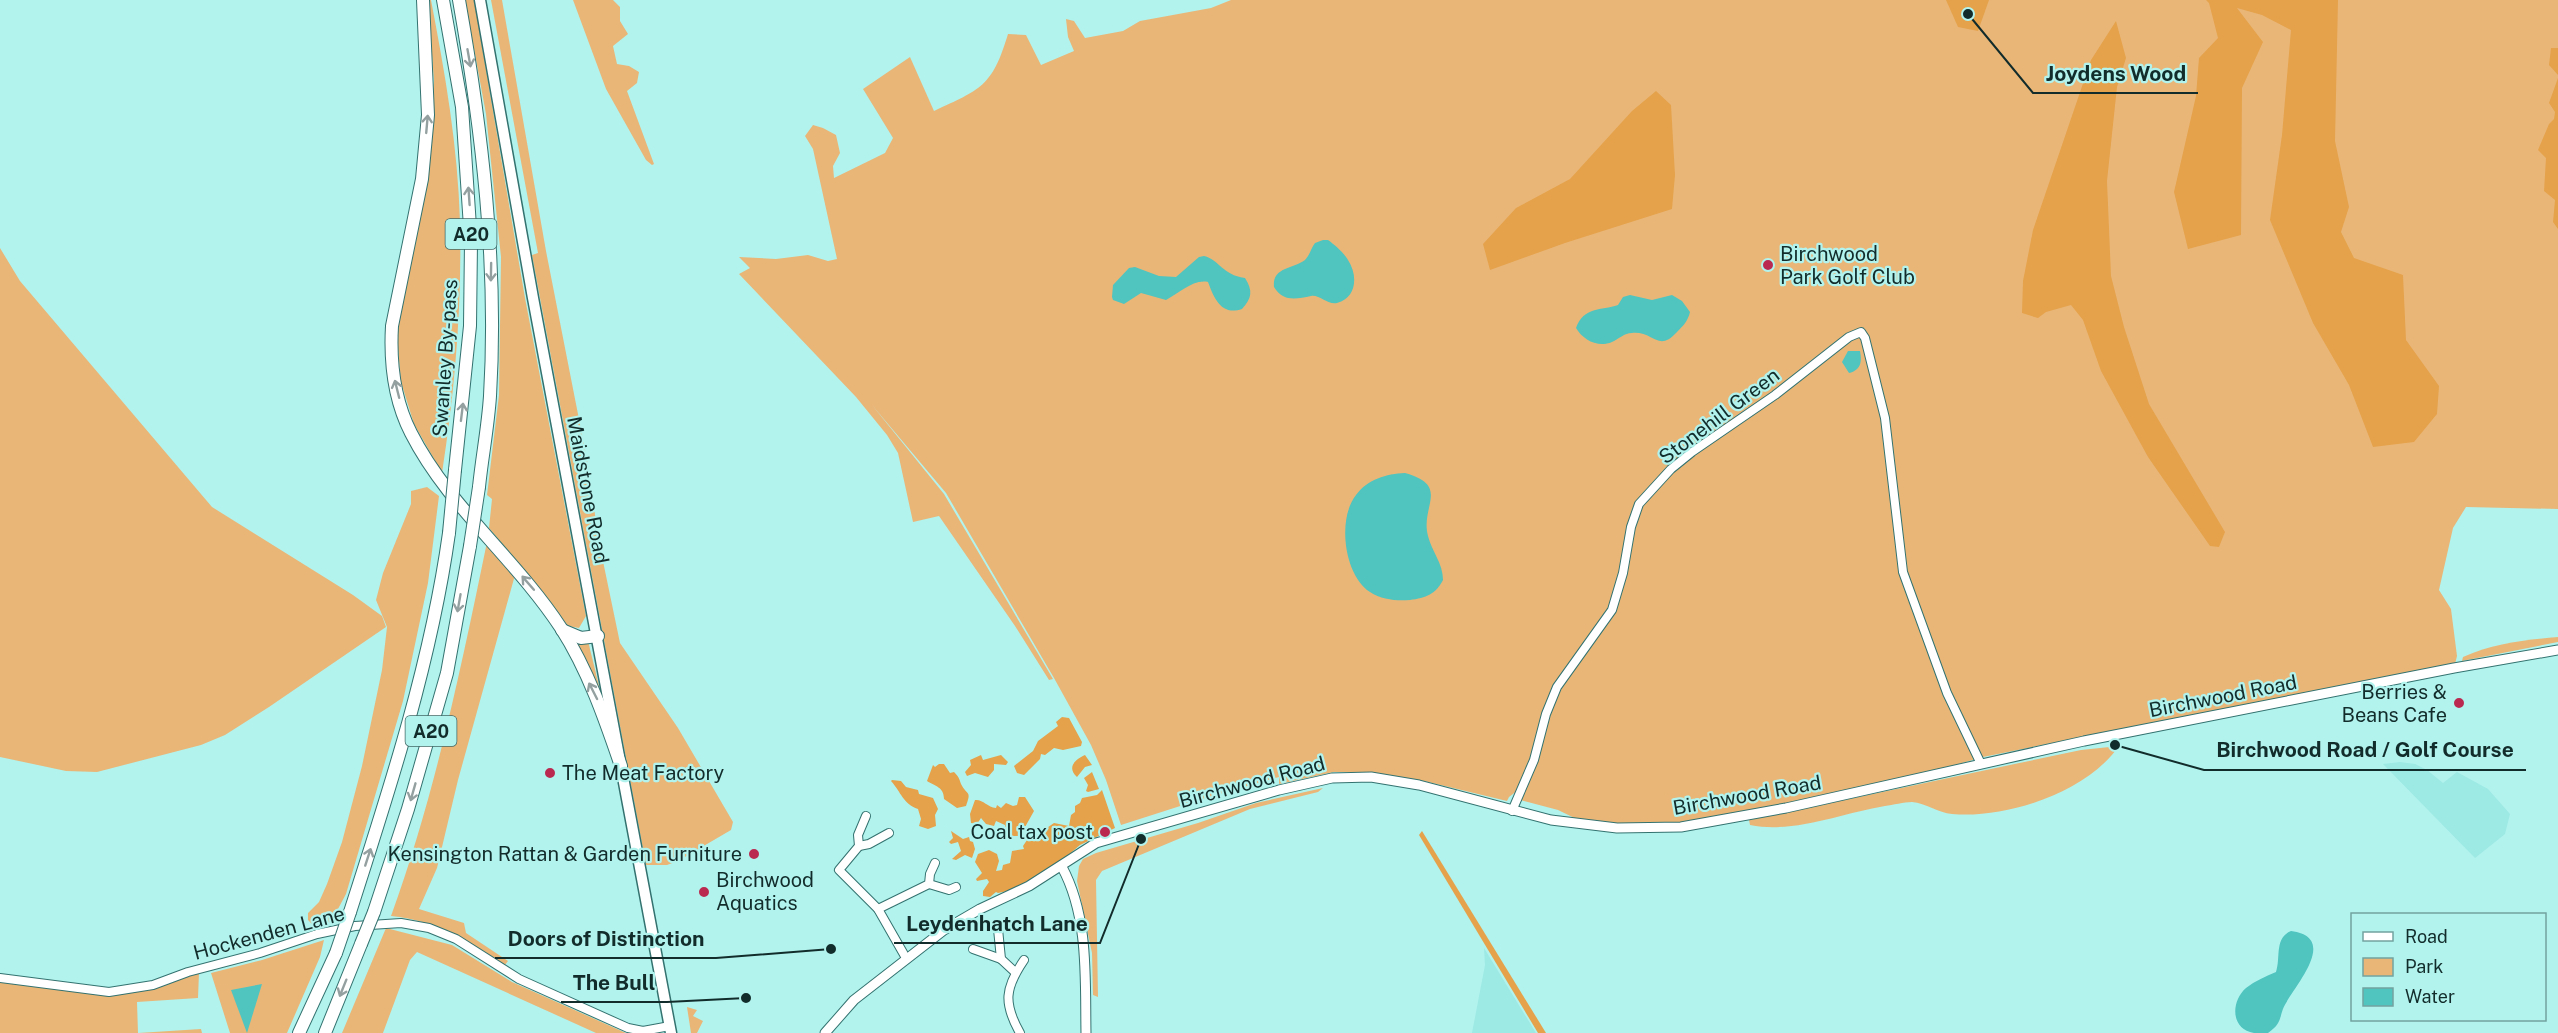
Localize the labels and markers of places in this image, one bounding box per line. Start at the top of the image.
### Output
callout: Joydens Wood [2033,54,2198,93]
place label: Birchwood Park Golf Club [1780,242,1915,289]
marker: Birchwood Park Golf Club [1761,258,1775,272]
place label: Berries & Beans Cafe [2341,680,2447,727]
marker: Berries & Beans Cafe [2452,696,2466,710]
callout: Birchwood Road / Golf Course [2204,731,2526,770]
place label: The Meat Factory [562,761,725,785]
marker: The Meat Factory [543,766,557,780]
place label: Coal tax post [971,820,1093,844]
marker: Coal tax post [1098,825,1112,839]
place label: Kensington Rattan & Garden Furniture [388,842,742,866]
marker: Kensington Rattan & Garden Furniture [747,847,761,861]
place label: Birchwood Aquatics [716,868,814,915]
marker: Birchwood Aquatics [697,885,711,899]
callout: Leydenhatch Lane [894,904,1100,943]
callout: Doors of Distinction [495,919,716,958]
callout: The Bull [561,963,667,1002]

